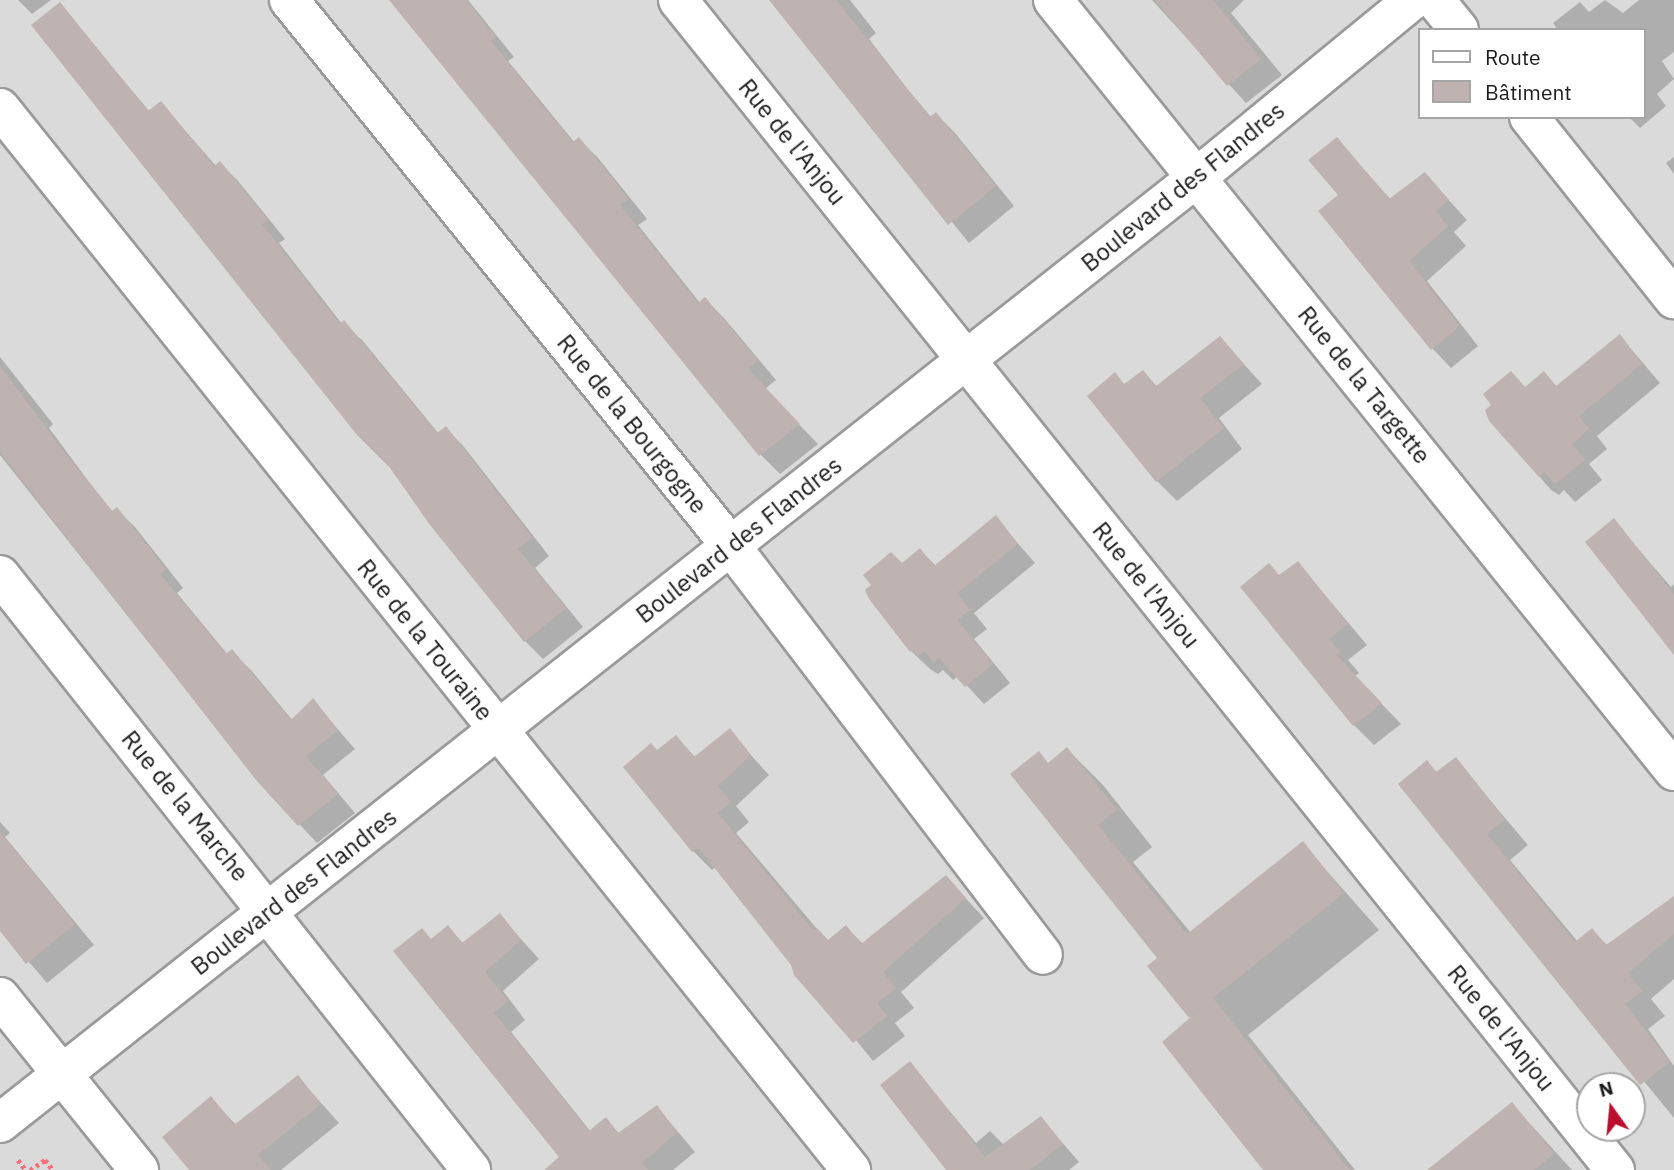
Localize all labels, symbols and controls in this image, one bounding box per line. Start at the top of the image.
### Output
legend [1418,28,1646,119]
text: Route [1485,43,1541,71]
street label: Rue de l'Anjou [732,73,852,211]
text: Bâtiment [1485,78,1572,106]
street label: Boulevard des Flandres [1076,96,1290,278]
street label: Rue de la Targette [1292,301,1436,469]
street label: Rue de la Bourgogne [551,329,713,519]
street label: Boulevard des Flandres [630,451,848,629]
street label: Rue de l'Anjou [1086,516,1206,654]
street label: Rue de la Touraine [351,554,499,726]
street label: Rue de la Marche [115,725,255,887]
street label: Boulevard des Flandres [185,803,403,981]
street label: Rue de l'Anjou [1441,959,1561,1097]
north arrow [1576,1072,1646,1142]
text: N [1596,1075,1616,1102]

